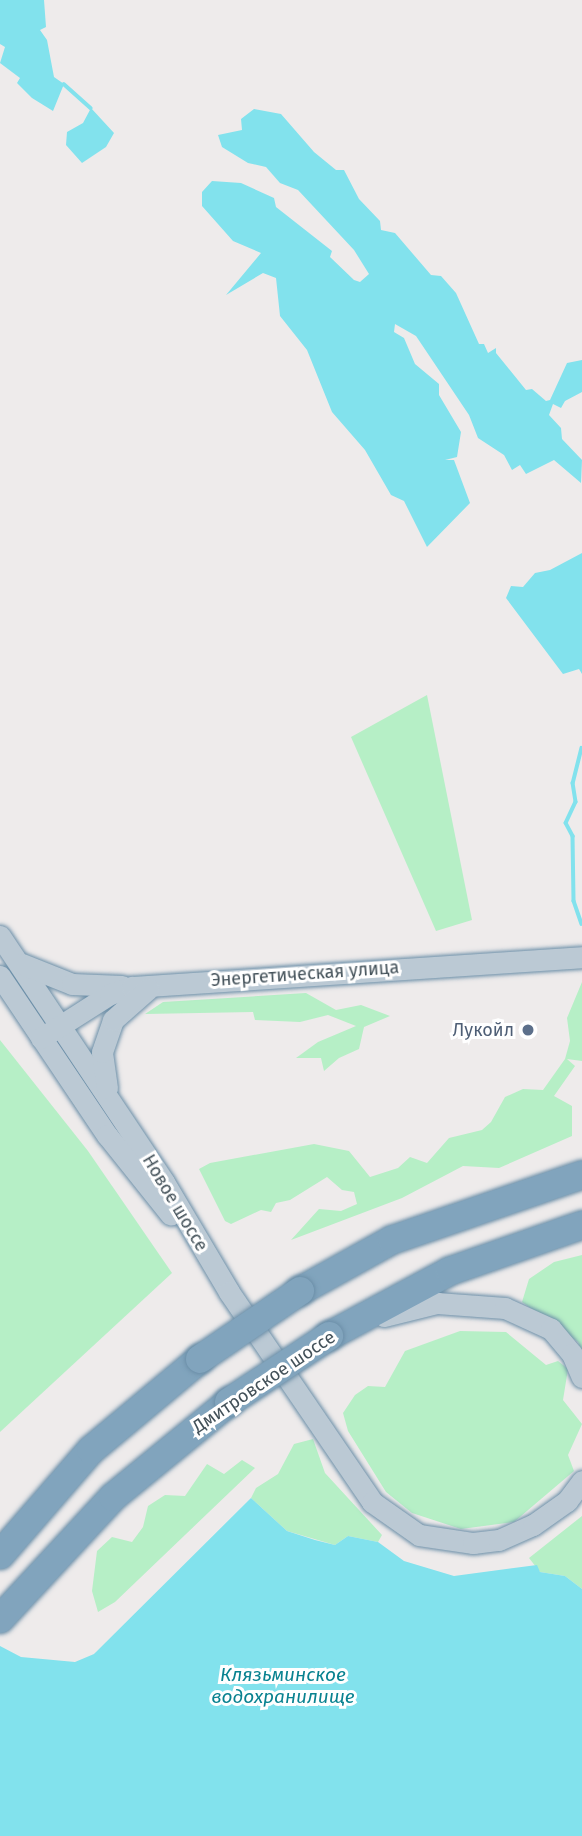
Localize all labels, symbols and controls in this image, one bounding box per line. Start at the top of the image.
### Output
street label: Энергетическая улица [210,957,400,991]
place label: Лукойл [452,1019,514,1041]
marker: Лукойл [520,1022,536,1038]
street label: Новое шоссе [138,1151,212,1255]
street label: Дмитровское шоссе [189,1326,339,1438]
water label: Клязьминское водохранилище [211,1664,355,1708]

